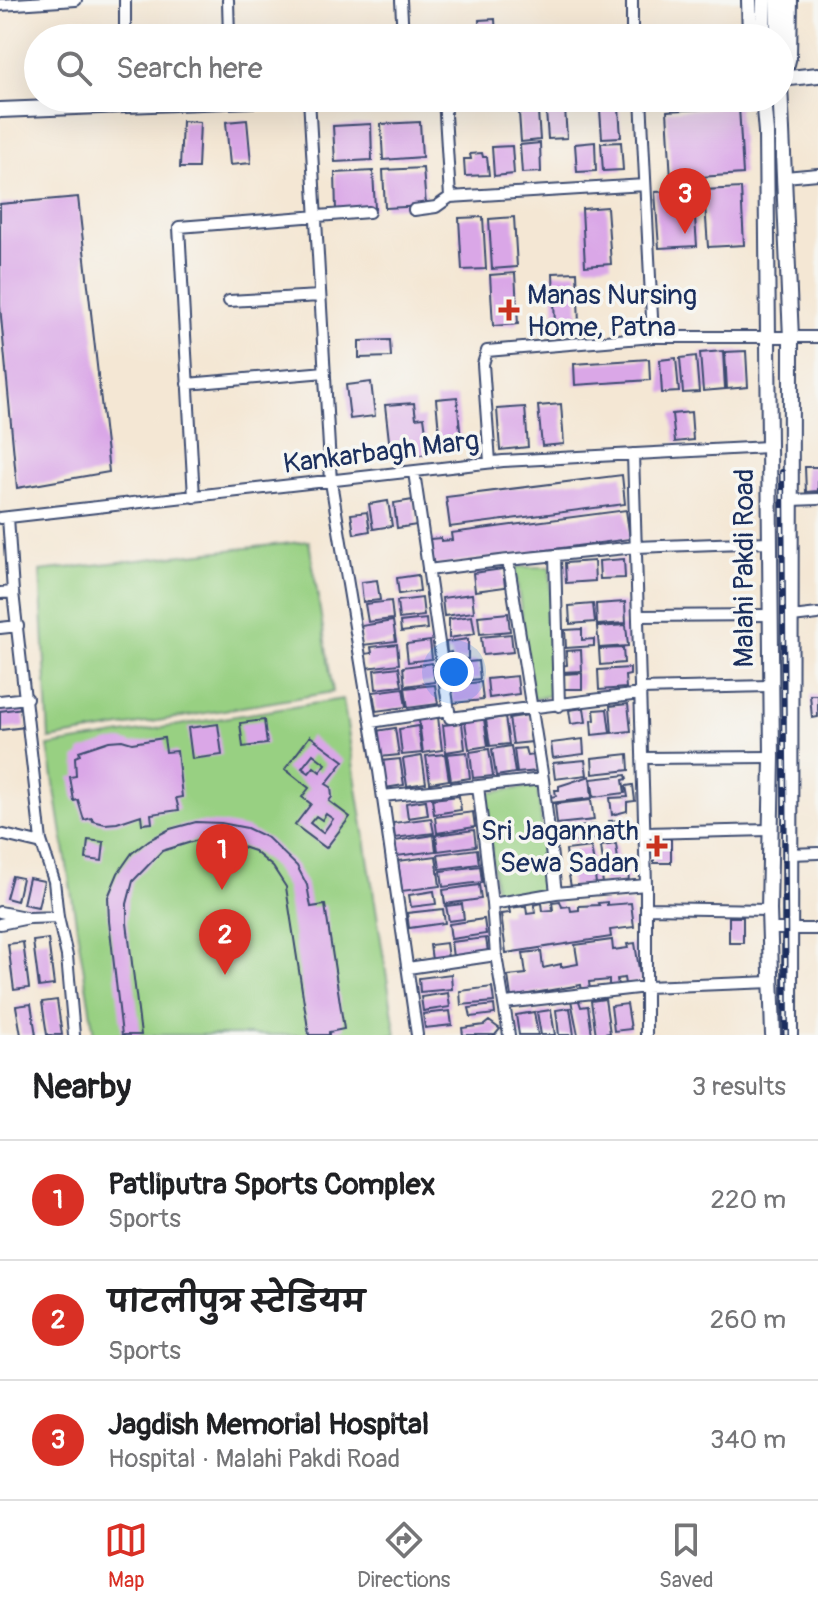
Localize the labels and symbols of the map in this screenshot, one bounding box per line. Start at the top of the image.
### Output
pin: 3 [659,168,711,234]
place label: Manas Nursing Home, Patna [527,278,697,345]
marker: Manas Nursing Home, Patna [498,299,520,321]
street label: Kankarbagh Marg [281,423,481,482]
street label: Malahi Pakdi Road [727,468,762,668]
your location [434,652,474,692]
place label: Sri Jagannath Sewa Sadan [481,814,639,881]
pin: 1 [196,824,248,890]
marker: Sri Jagannath Sewa Sadan [646,835,668,857]
pin: 2 [199,909,251,975]

